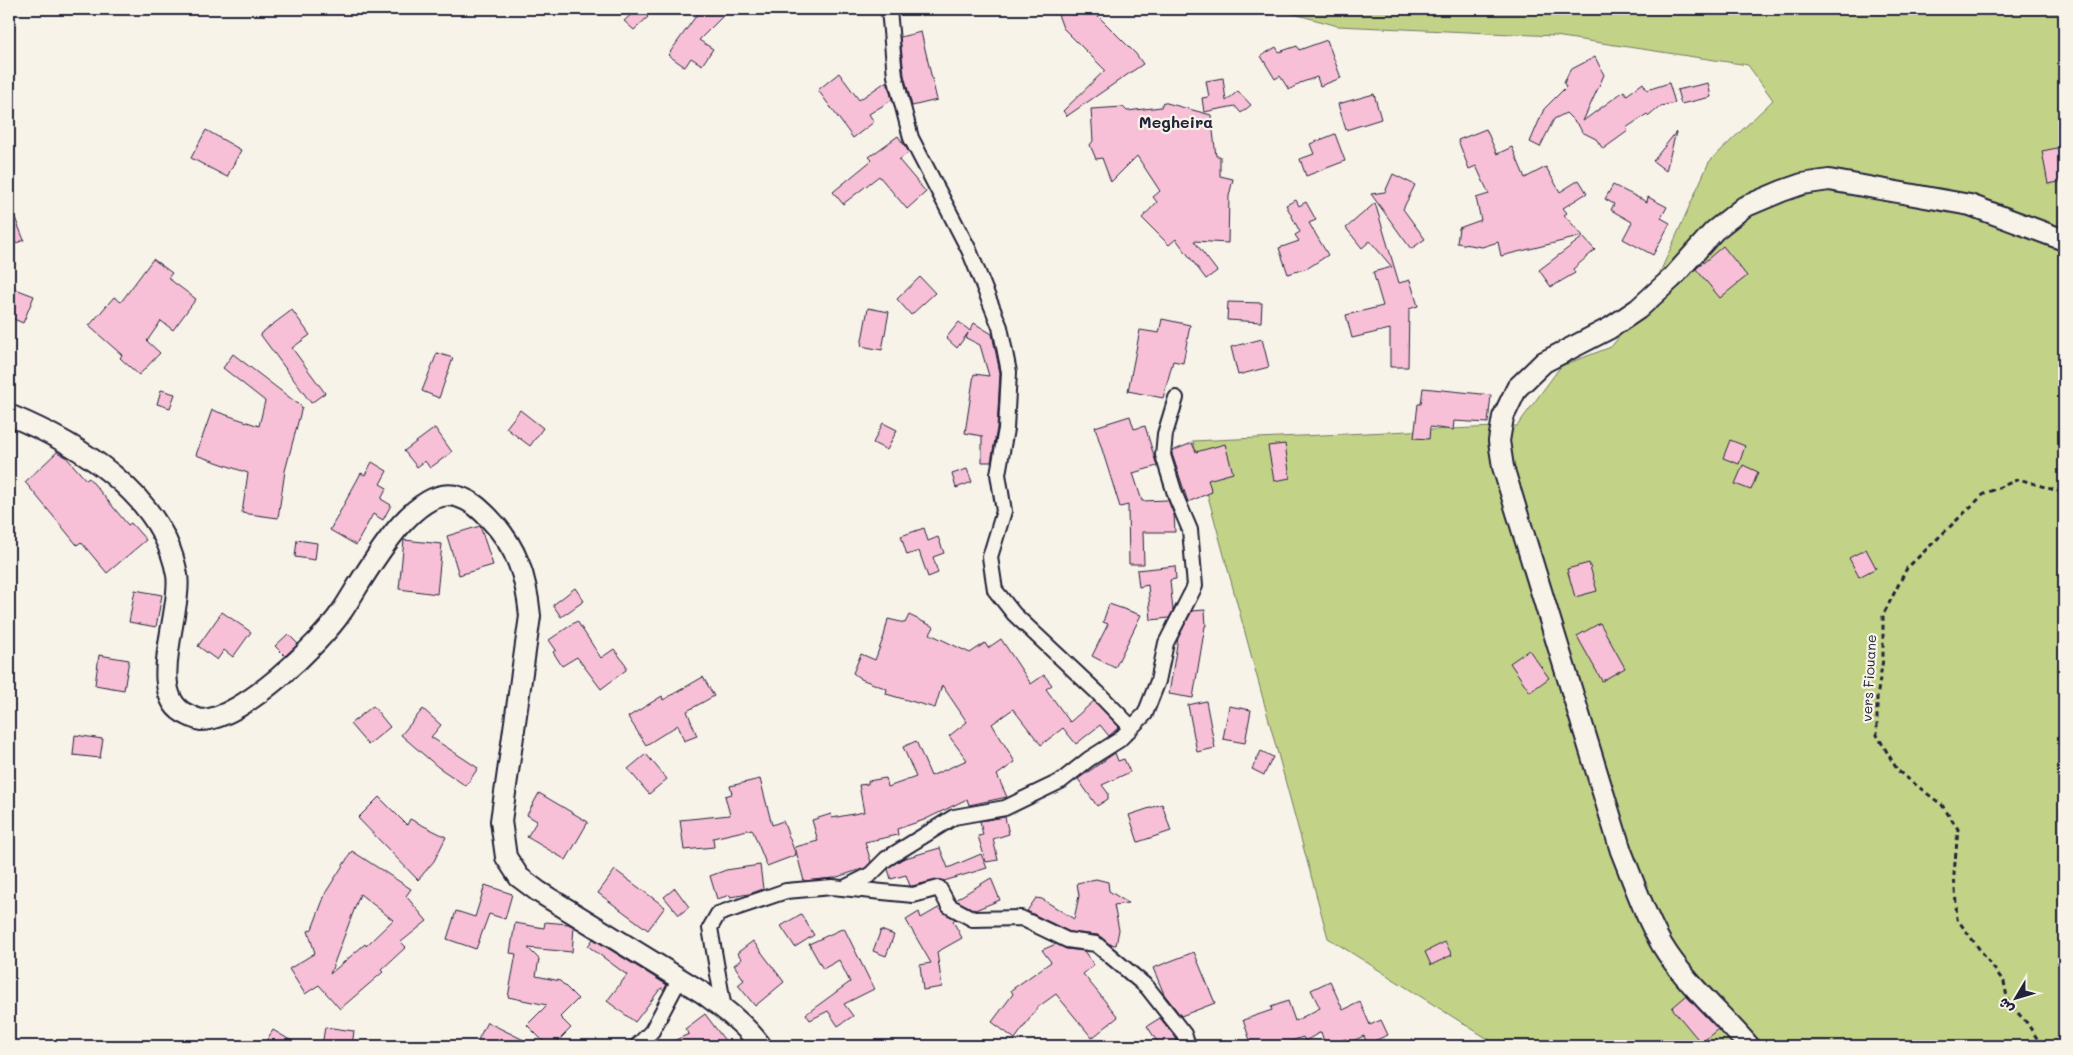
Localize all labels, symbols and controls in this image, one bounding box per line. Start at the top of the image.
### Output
district label: Megheira [1139,111,1213,132]
street label: vers Fiouane [1857,634,1880,722]
north arrow [1990,972,2040,1022]
text: ش [1993,994,2018,1018]

